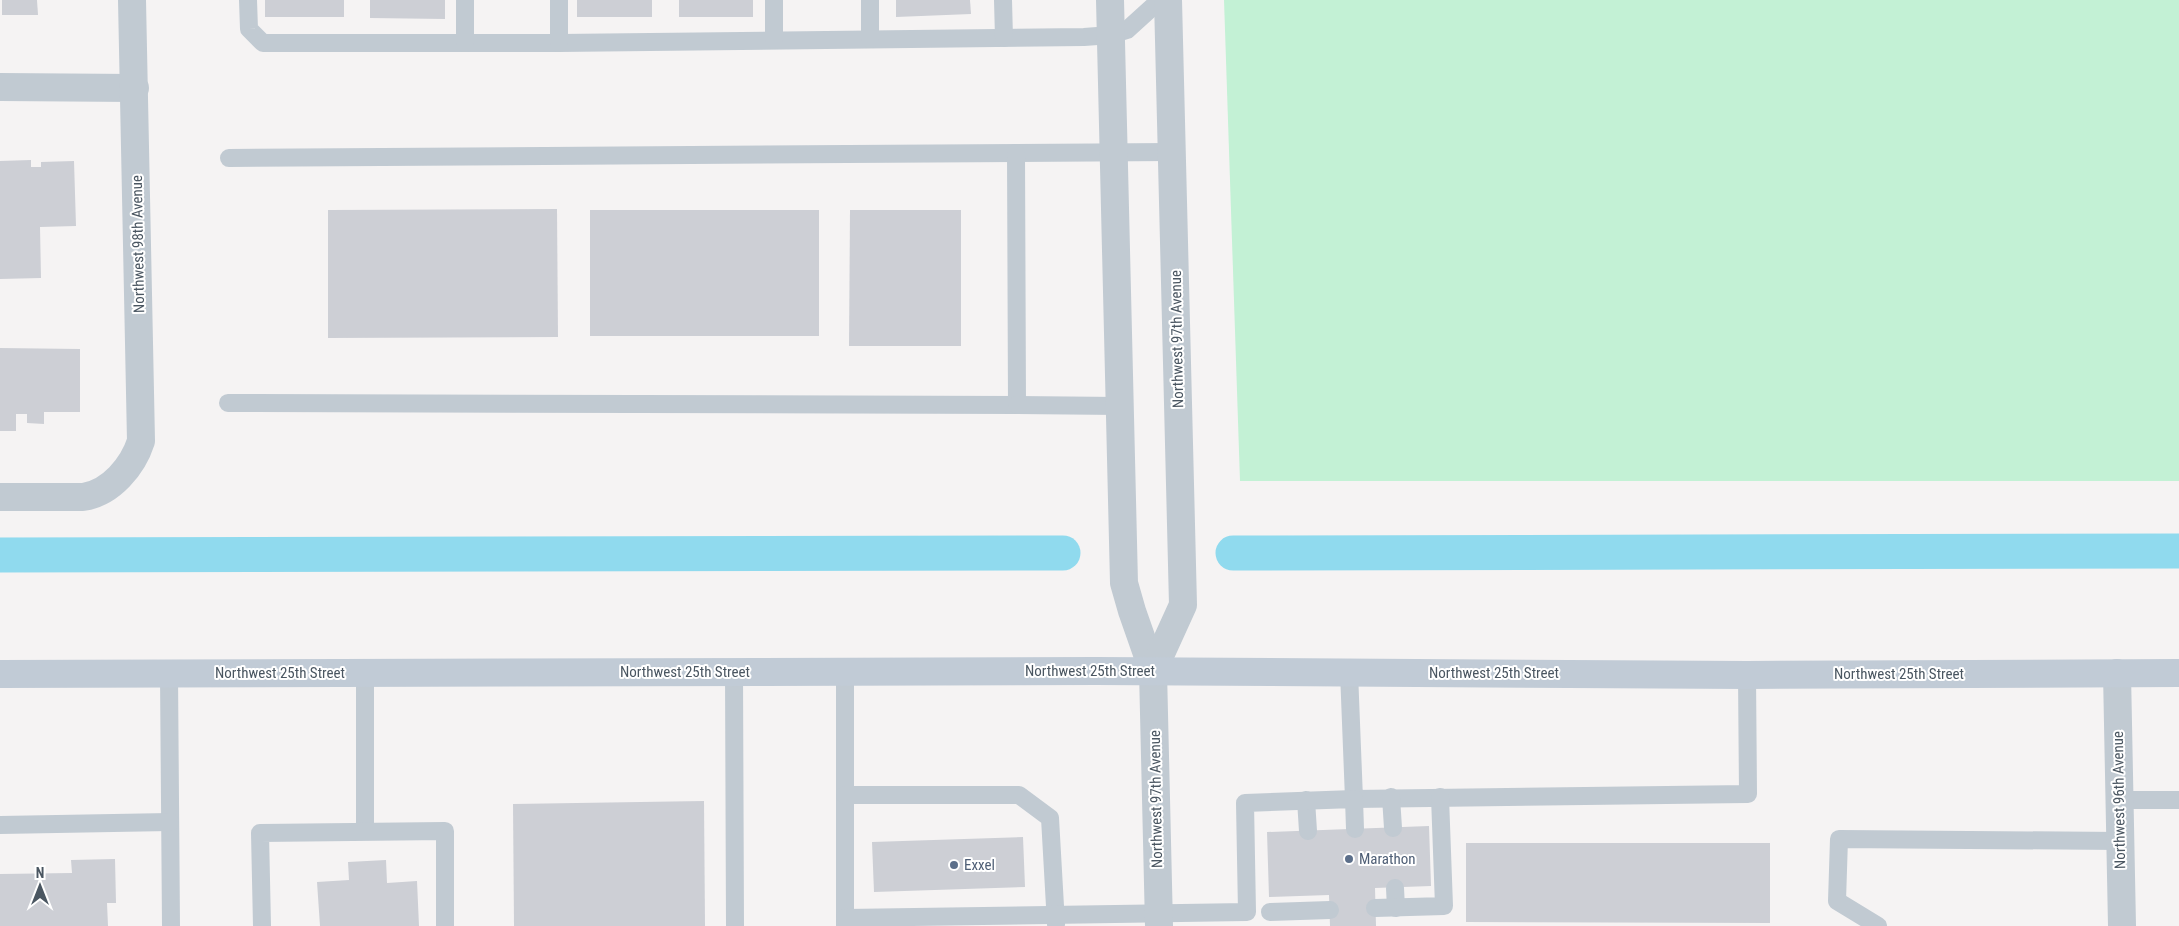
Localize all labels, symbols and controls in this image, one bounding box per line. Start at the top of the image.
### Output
street label: Northwest 98th Avenue [128,175,148,313]
street label: Northwest 97th Avenue [1167,270,1187,408]
street label: Northwest 25th Street [1025,662,1155,680]
street label: Northwest 25th Street [620,663,750,681]
street label: Northwest 25th Street [215,664,345,682]
street label: Northwest 25th Street [1429,664,1559,682]
street label: Northwest 25th Street [1834,665,1964,683]
street label: Northwest 97th Avenue [1146,730,1166,868]
street label: Northwest 96th Avenue [2109,731,2129,869]
place label: Marathon [1359,850,1415,868]
marker: Marathon [1343,853,1355,865]
place label: Exxel [964,856,995,874]
marker: Exxel [948,859,960,871]
north arrow [15,861,65,911]
text: N [36,865,44,881]

